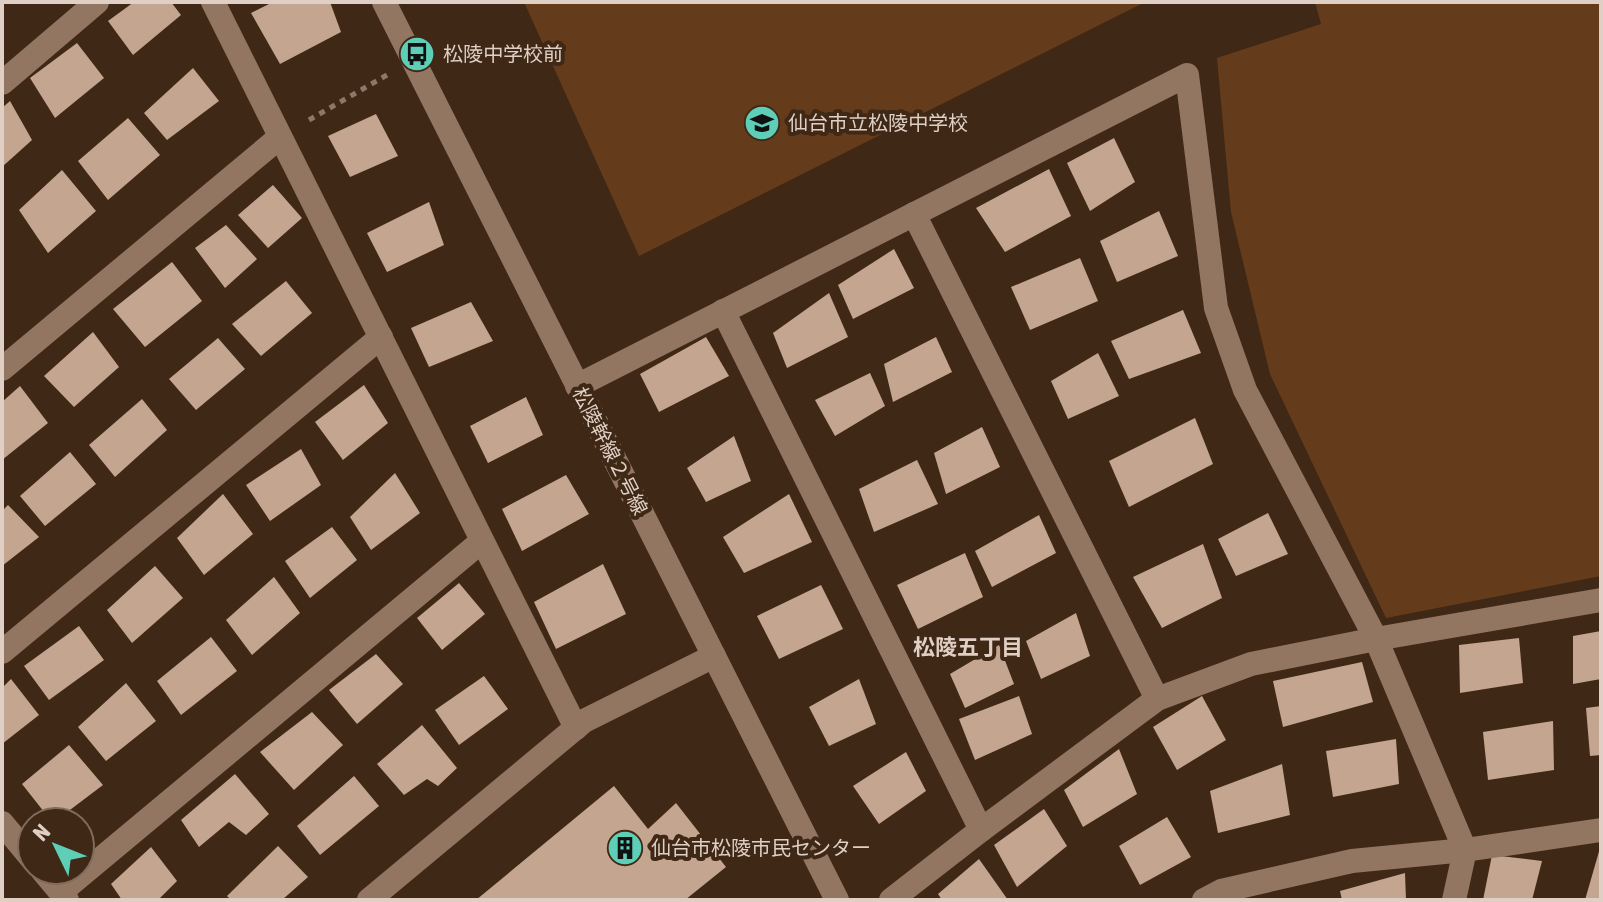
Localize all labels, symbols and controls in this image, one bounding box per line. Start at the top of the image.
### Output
bus stop icon: 松陵中学校前 [398,35,436,73]
place label: 松陵中学校前 [443,42,563,65]
school or university icon: 仙台市立松陵中学校 [743,104,781,142]
place label: 仙台市立松陵中学校 [788,111,968,134]
street label: 松陵幹線２号線 [568,383,652,518]
district label: 松陵五丁目 [913,634,1023,660]
north arrow [16,806,96,886]
text: N [27,819,55,846]
building icon: 仙台市松陵市民センター [606,829,644,867]
place label: 仙台市松陵市民センター [651,836,871,859]

